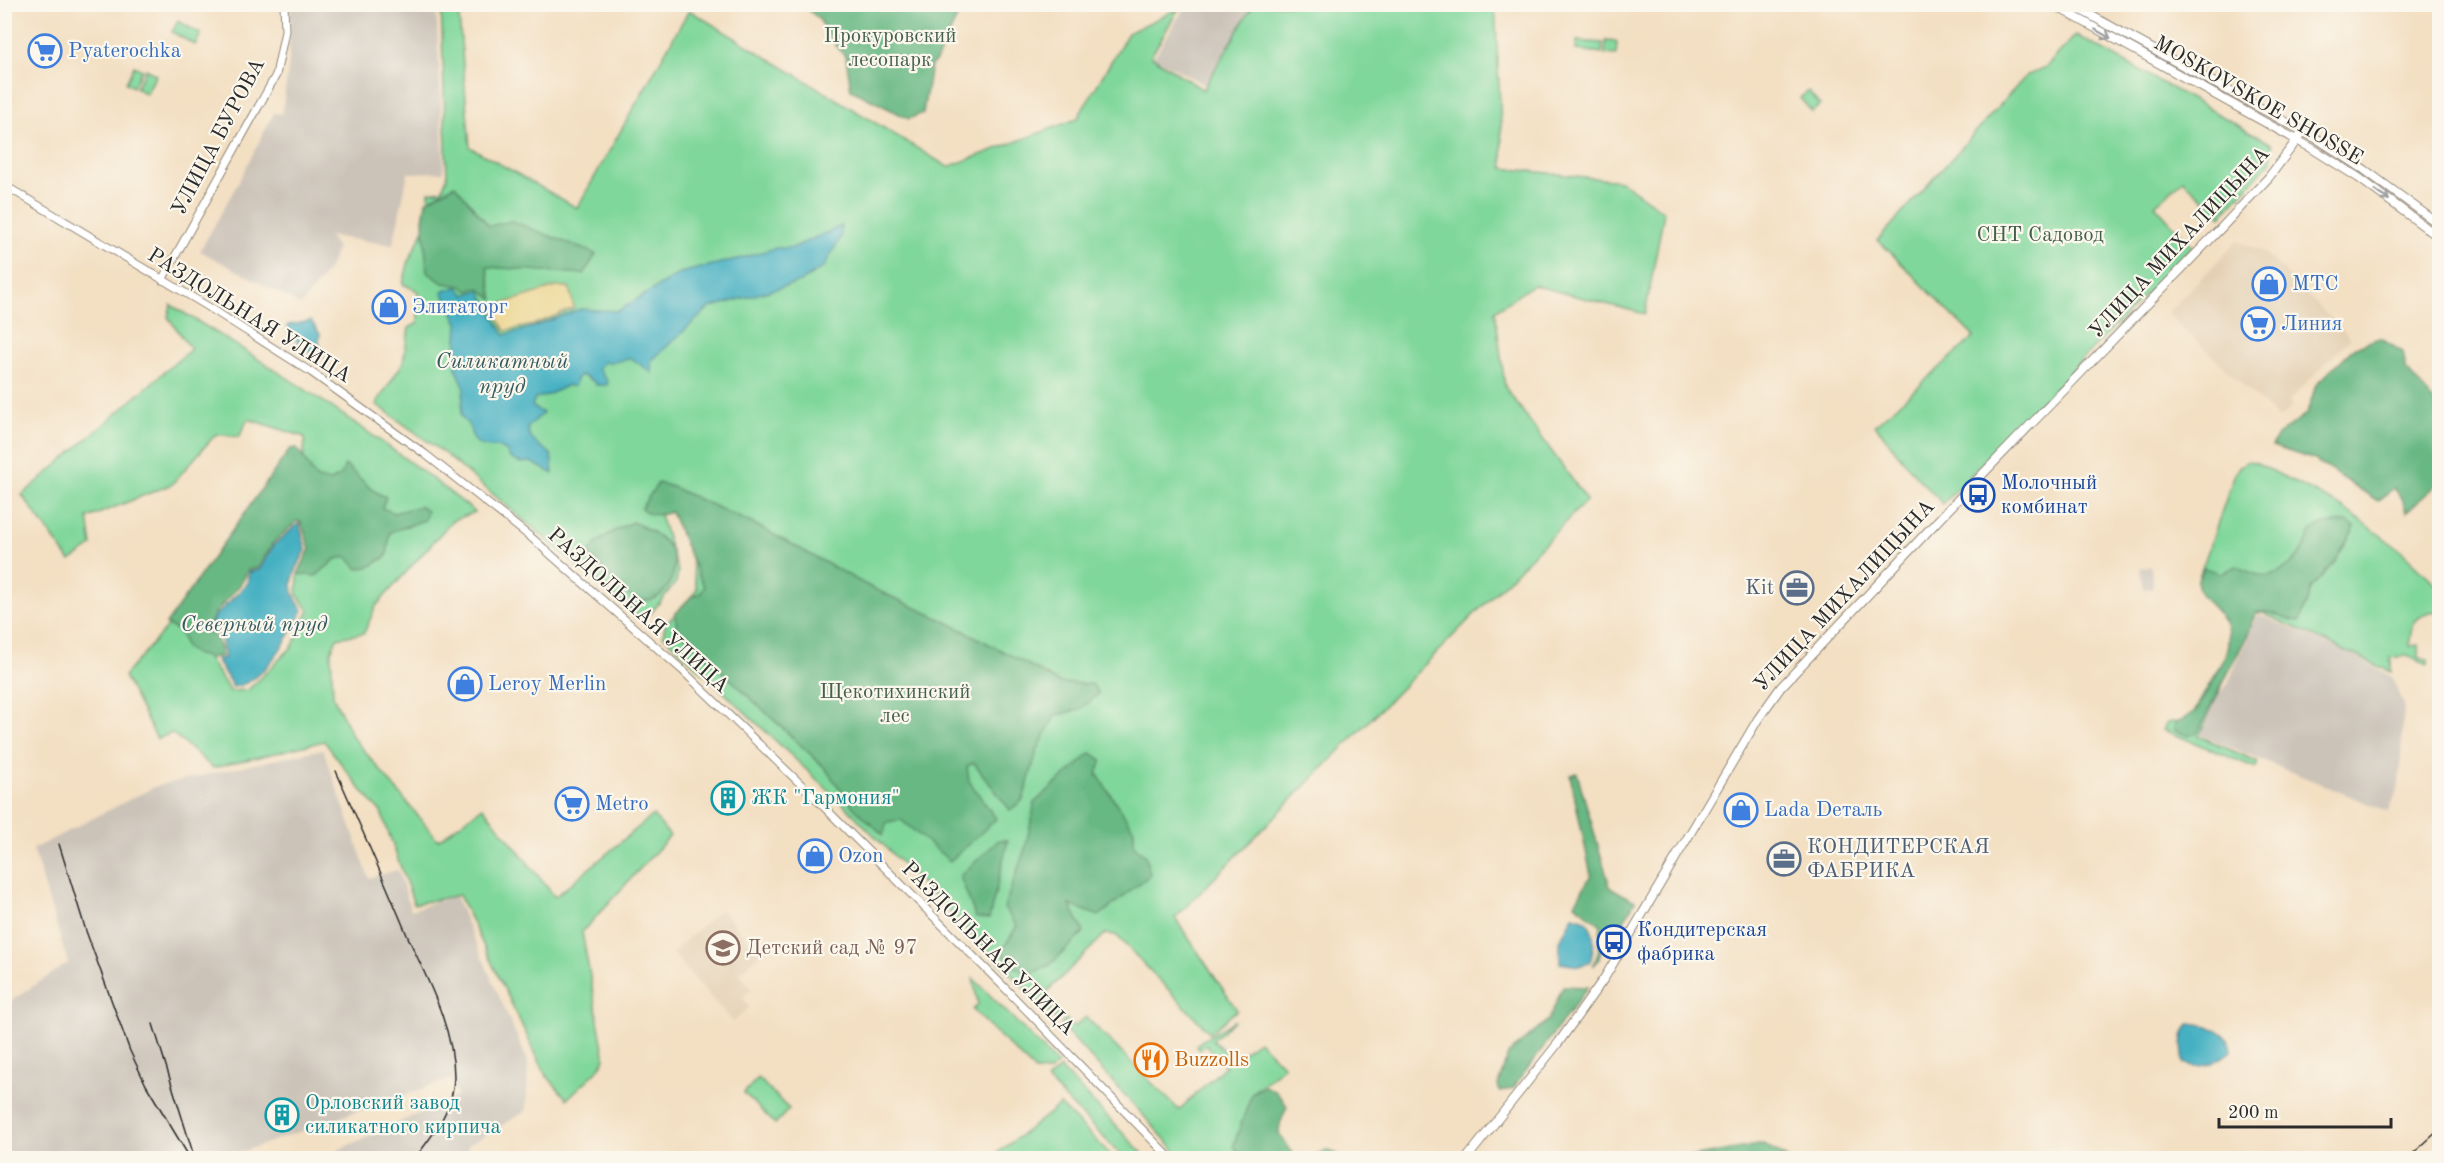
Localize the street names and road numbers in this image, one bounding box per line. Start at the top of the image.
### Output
street label: MOSKOVSKOE SHOSSE [2150,33,2366,169]
street label: УЛИЦА БУРОВА [169,55,269,219]
street label: УЛИЦА МИХАЛИЦЫНА [2086,143,2274,343]
street label: РАЗДОЛЬНАЯ УЛИЦА [144,245,354,387]
street label: УЛИЦА МИХАЛИЦЫНА [1751,496,1939,696]
street label: РАЗДОЛЬНАЯ УЛИЦА [543,524,733,698]
street label: РАЗДОЛЬНАЯ УЛИЦА [897,858,1079,1040]

